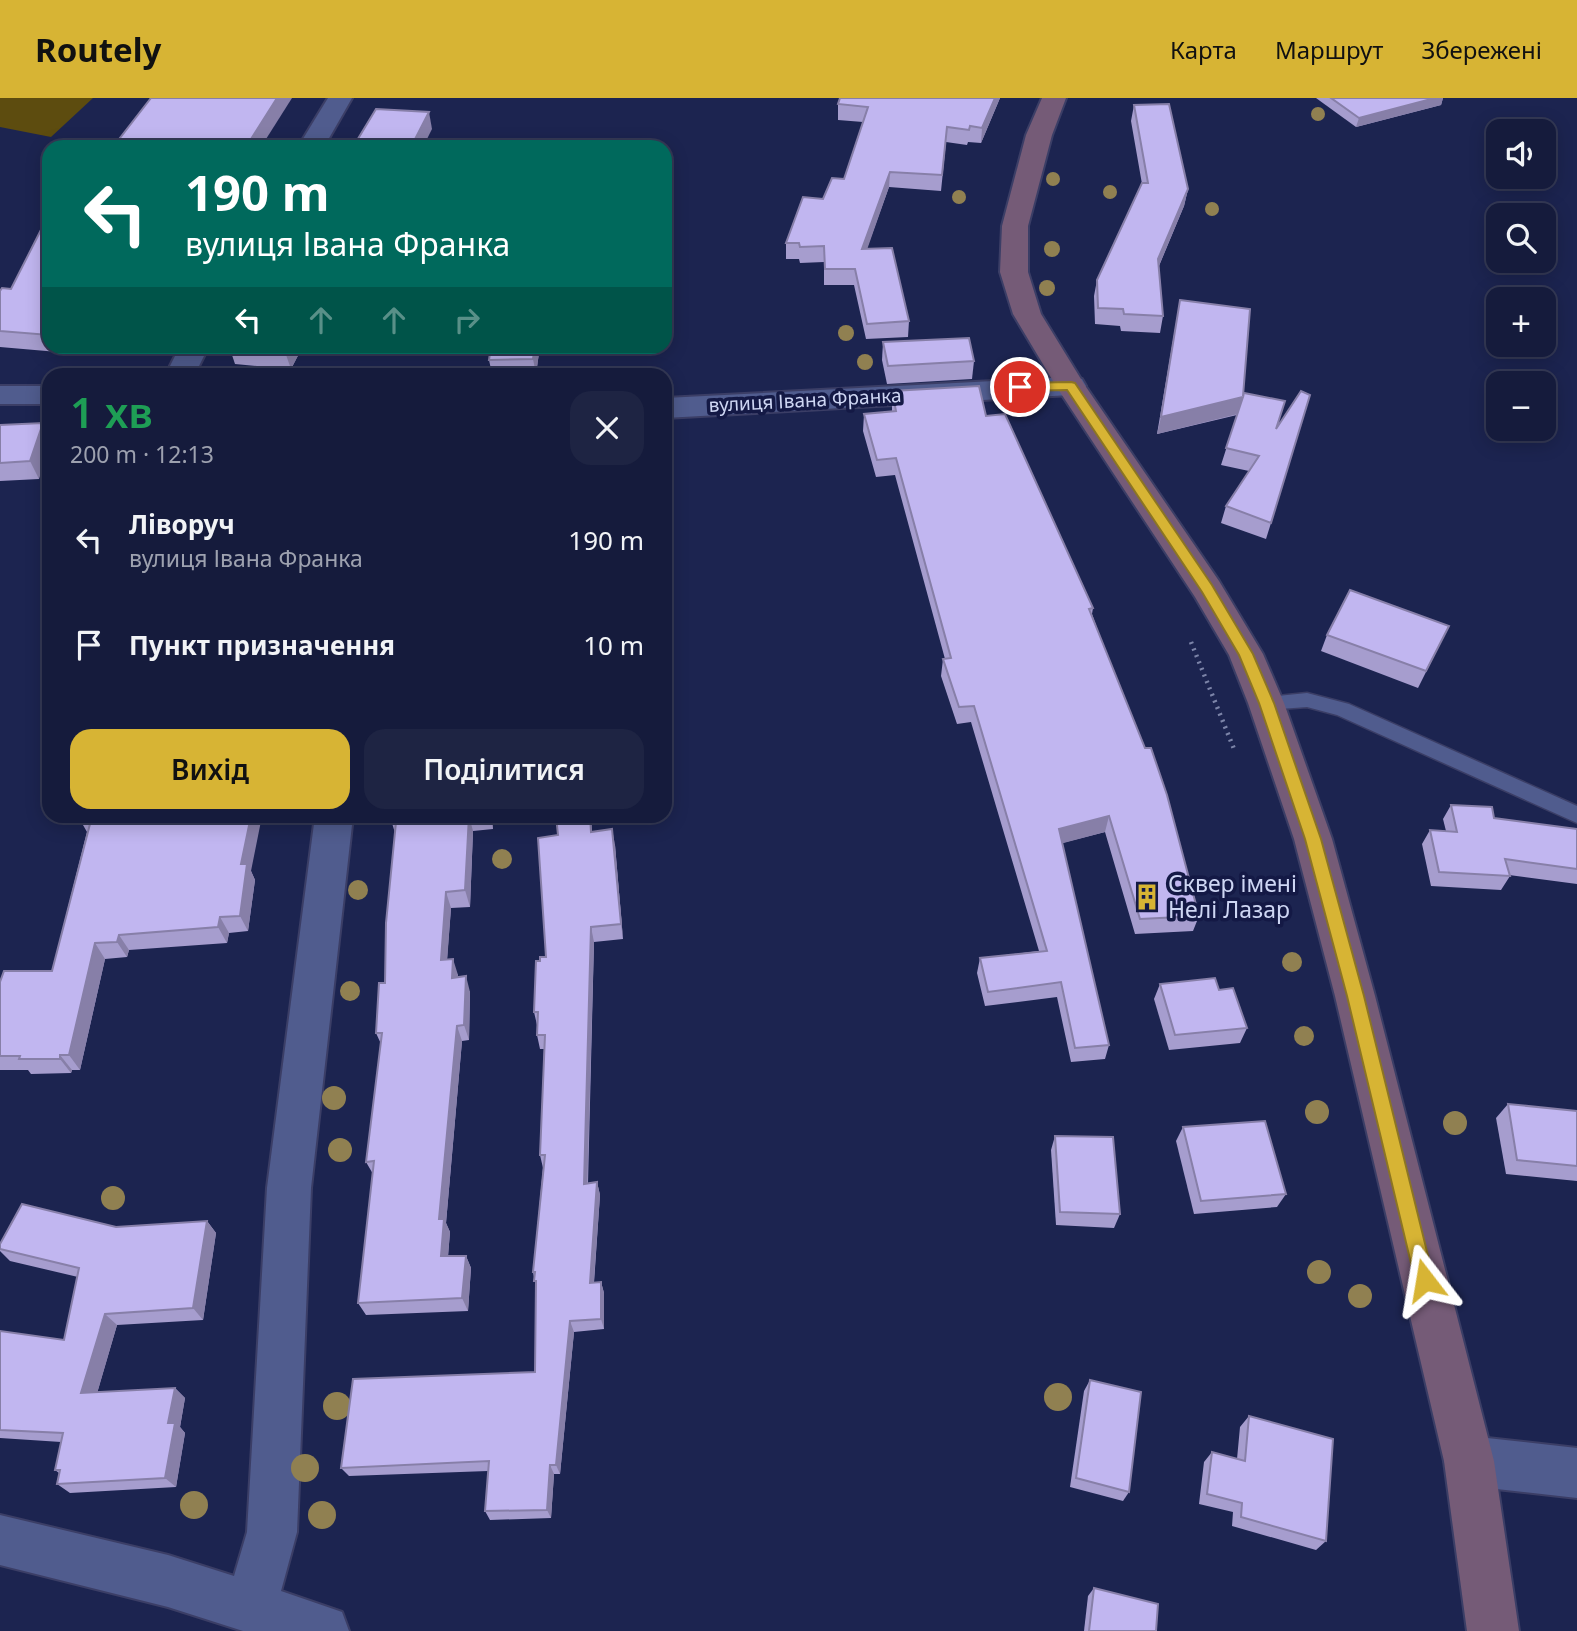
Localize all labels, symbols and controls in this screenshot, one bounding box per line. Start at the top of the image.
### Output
text: Routely [35,27,161,72]
text: Карта [1170,33,1237,66]
text: Маршрут [1275,33,1383,66]
text: Збережені [1421,33,1542,66]
map controls [1486,119,1556,441]
button: sound [1486,119,1556,189]
text: 190 m [185,159,330,225]
icon: left [70,168,161,259]
button: search [1486,203,1556,273]
text: вулиця Івана Франка [185,222,510,265]
button: + [1486,287,1556,357]
icon: left [229,301,267,339]
icon: ahead [302,301,340,339]
icon: ahead [375,301,413,339]
icon: right [448,301,486,339]
pin [990,357,1050,417]
icon: arrive [1001,368,1039,406]
button: − [1486,371,1556,441]
street label: вулиця Івана Франка [708,382,902,418]
text: 1 хв [70,383,153,440]
button: close [570,391,644,465]
text: 200 m · 12:13 [70,438,214,470]
text: Ліворуч [129,506,235,542]
icon: left [70,521,108,559]
text: 190 m [568,522,644,558]
text: вулиця Івана Франка [129,542,363,574]
icon: arrive [70,626,108,664]
text: Пункт призначення [129,627,395,663]
text: 10 m [583,627,644,663]
button: Вихід [70,729,350,809]
button: Поділитися [364,729,644,809]
place label: Сквер імені Нелі Лазар [1168,867,1297,925]
building icon: Сквер імені Нелі Лазар [1132,882,1162,912]
position arrow [1388,1243,1462,1317]

